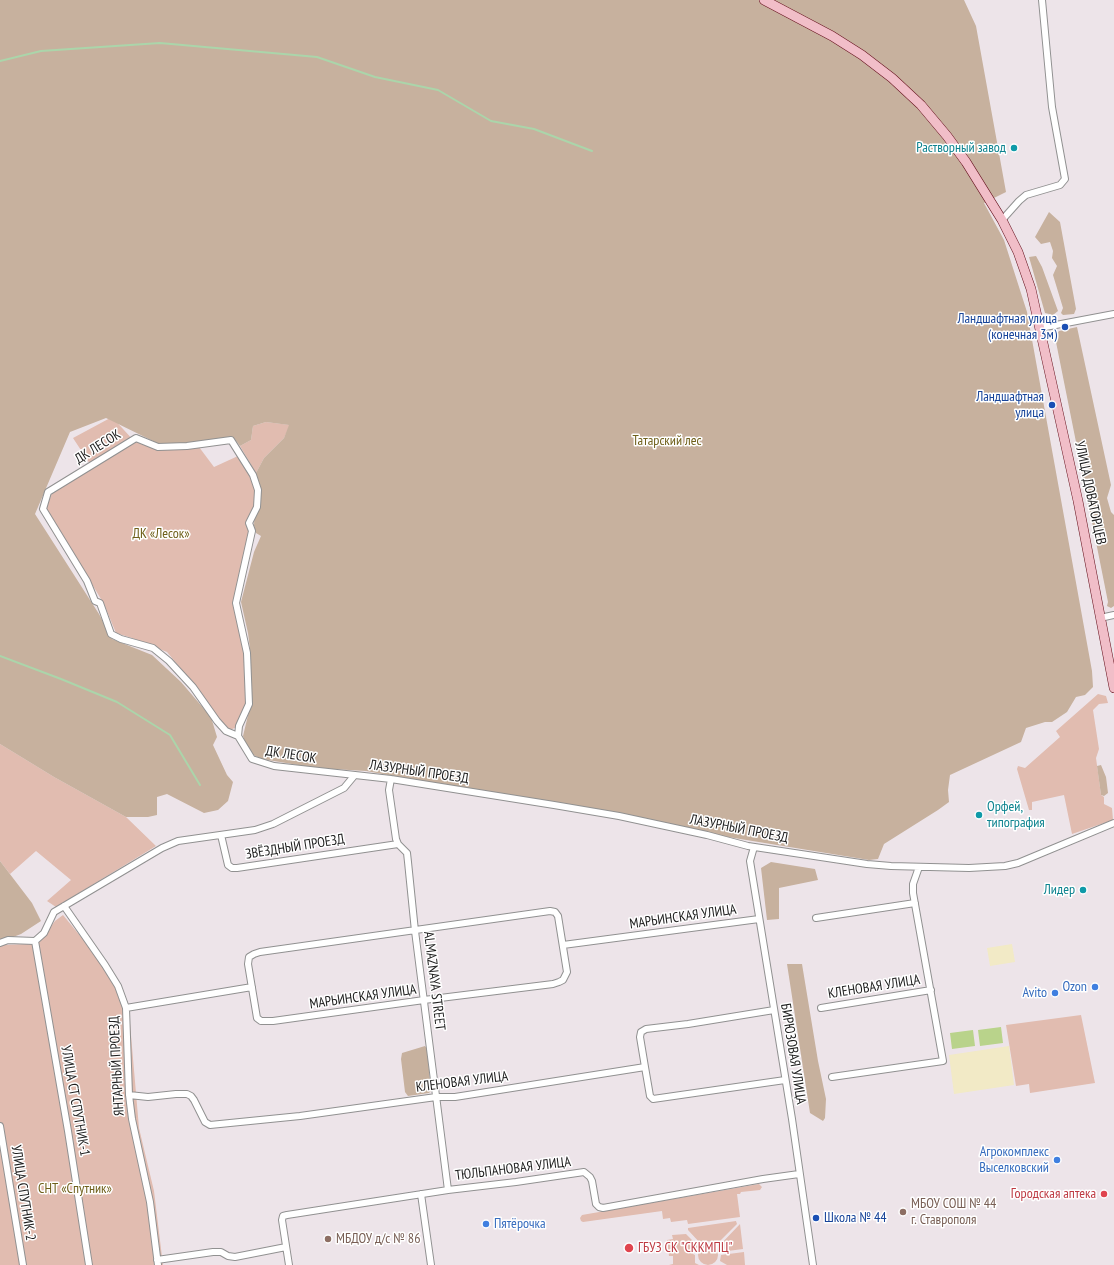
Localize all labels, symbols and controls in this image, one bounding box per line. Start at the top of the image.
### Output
place label: Растворный завод [916,140,1006,156]
marker: Растворный завод [1009,143,1019,153]
place label: Ландшафтная улица (конечная 3м) [957,311,1057,344]
marker: Ландшафтная улица (конечная 3м) [1060,322,1070,332]
place label: Ландшафтная улица [976,389,1044,422]
marker: Ландшафтная улица [1047,400,1057,410]
street label: ДК ЛЕСОК [72,426,124,468]
park label: Татарский лес [633,433,701,449]
street label: УЛИЦА ДОВАТОРЦЕВ [1071,440,1109,546]
park label: ДК «Лесок» [132,526,190,542]
street label: ДК ЛЕСОК [264,743,318,767]
street label: ЛАЗУРНЫЙ ПРОЕЗД [368,757,470,787]
place label: Орфей, типография [987,799,1045,832]
marker: Орфей, типография [974,810,984,820]
street label: ЛАЗУРНЫЙ ПРОЕЗД [688,811,790,847]
street label: ЗВЁЗДНЫЙ ПРОЕЗД [244,831,346,863]
place label: Лидер [1044,882,1075,898]
marker: Лидер [1078,885,1088,895]
street label: МАРЬИНСКАЯ УЛИЦА [628,901,738,933]
street label: ALMAZNAYA STREET [420,931,448,1031]
street label: КЛЕНОВАЯ УЛИЦА [827,971,921,1003]
place label: Ozon [1062,979,1087,995]
street label: МАРЬИНСКАЯ УЛИЦА [308,981,418,1013]
marker: Ozon [1090,982,1100,992]
place label: Avito [1023,985,1047,1001]
marker: Avito [1050,988,1060,998]
street label: БИРЮЗОВАЯ УЛИЦА [777,1002,809,1106]
street label: ЯНТАРНЫЙ ПРОЕЗД [106,1016,128,1116]
street label: УЛИЦА СТ СПУТНИК-1 [57,1044,93,1158]
street label: КЛЕНОВАЯ УЛИЦА [415,1068,509,1096]
street label: УЛИЦА СПУТНИК-2 [7,1144,39,1242]
place label: Агрокомплекс Выселковский [979,1144,1049,1176]
street label: ТЮЛЬПАНОВАЯ УЛИЦА [454,1154,572,1184]
marker: Агрокомплекс Выселковский [1052,1155,1062,1165]
park label: СНТ «Спутник» [38,1181,112,1197]
place label: Городская аптека [1011,1186,1096,1202]
marker: Городская аптека [1099,1189,1109,1199]
place label: МБОУ СОШ № 44 г. Ставрополя [911,1196,996,1228]
marker: МБОУ СОШ № 44 г. Ставрополя [898,1207,908,1217]
place label: Школа № 44 [824,1210,887,1226]
marker: Школа № 44 [811,1213,821,1223]
place label: Пятёрочка [494,1216,546,1232]
marker: Пятёрочка [481,1219,491,1229]
place label: МБДОУ д/с № 86 [336,1231,420,1247]
marker: МБДОУ д/с № 86 [323,1234,333,1244]
place label: ГБУЗ СК "СККМПЦ" [638,1240,733,1256]
marker: ГБУЗ СК "СККМПЦ" [623,1242,635,1254]

